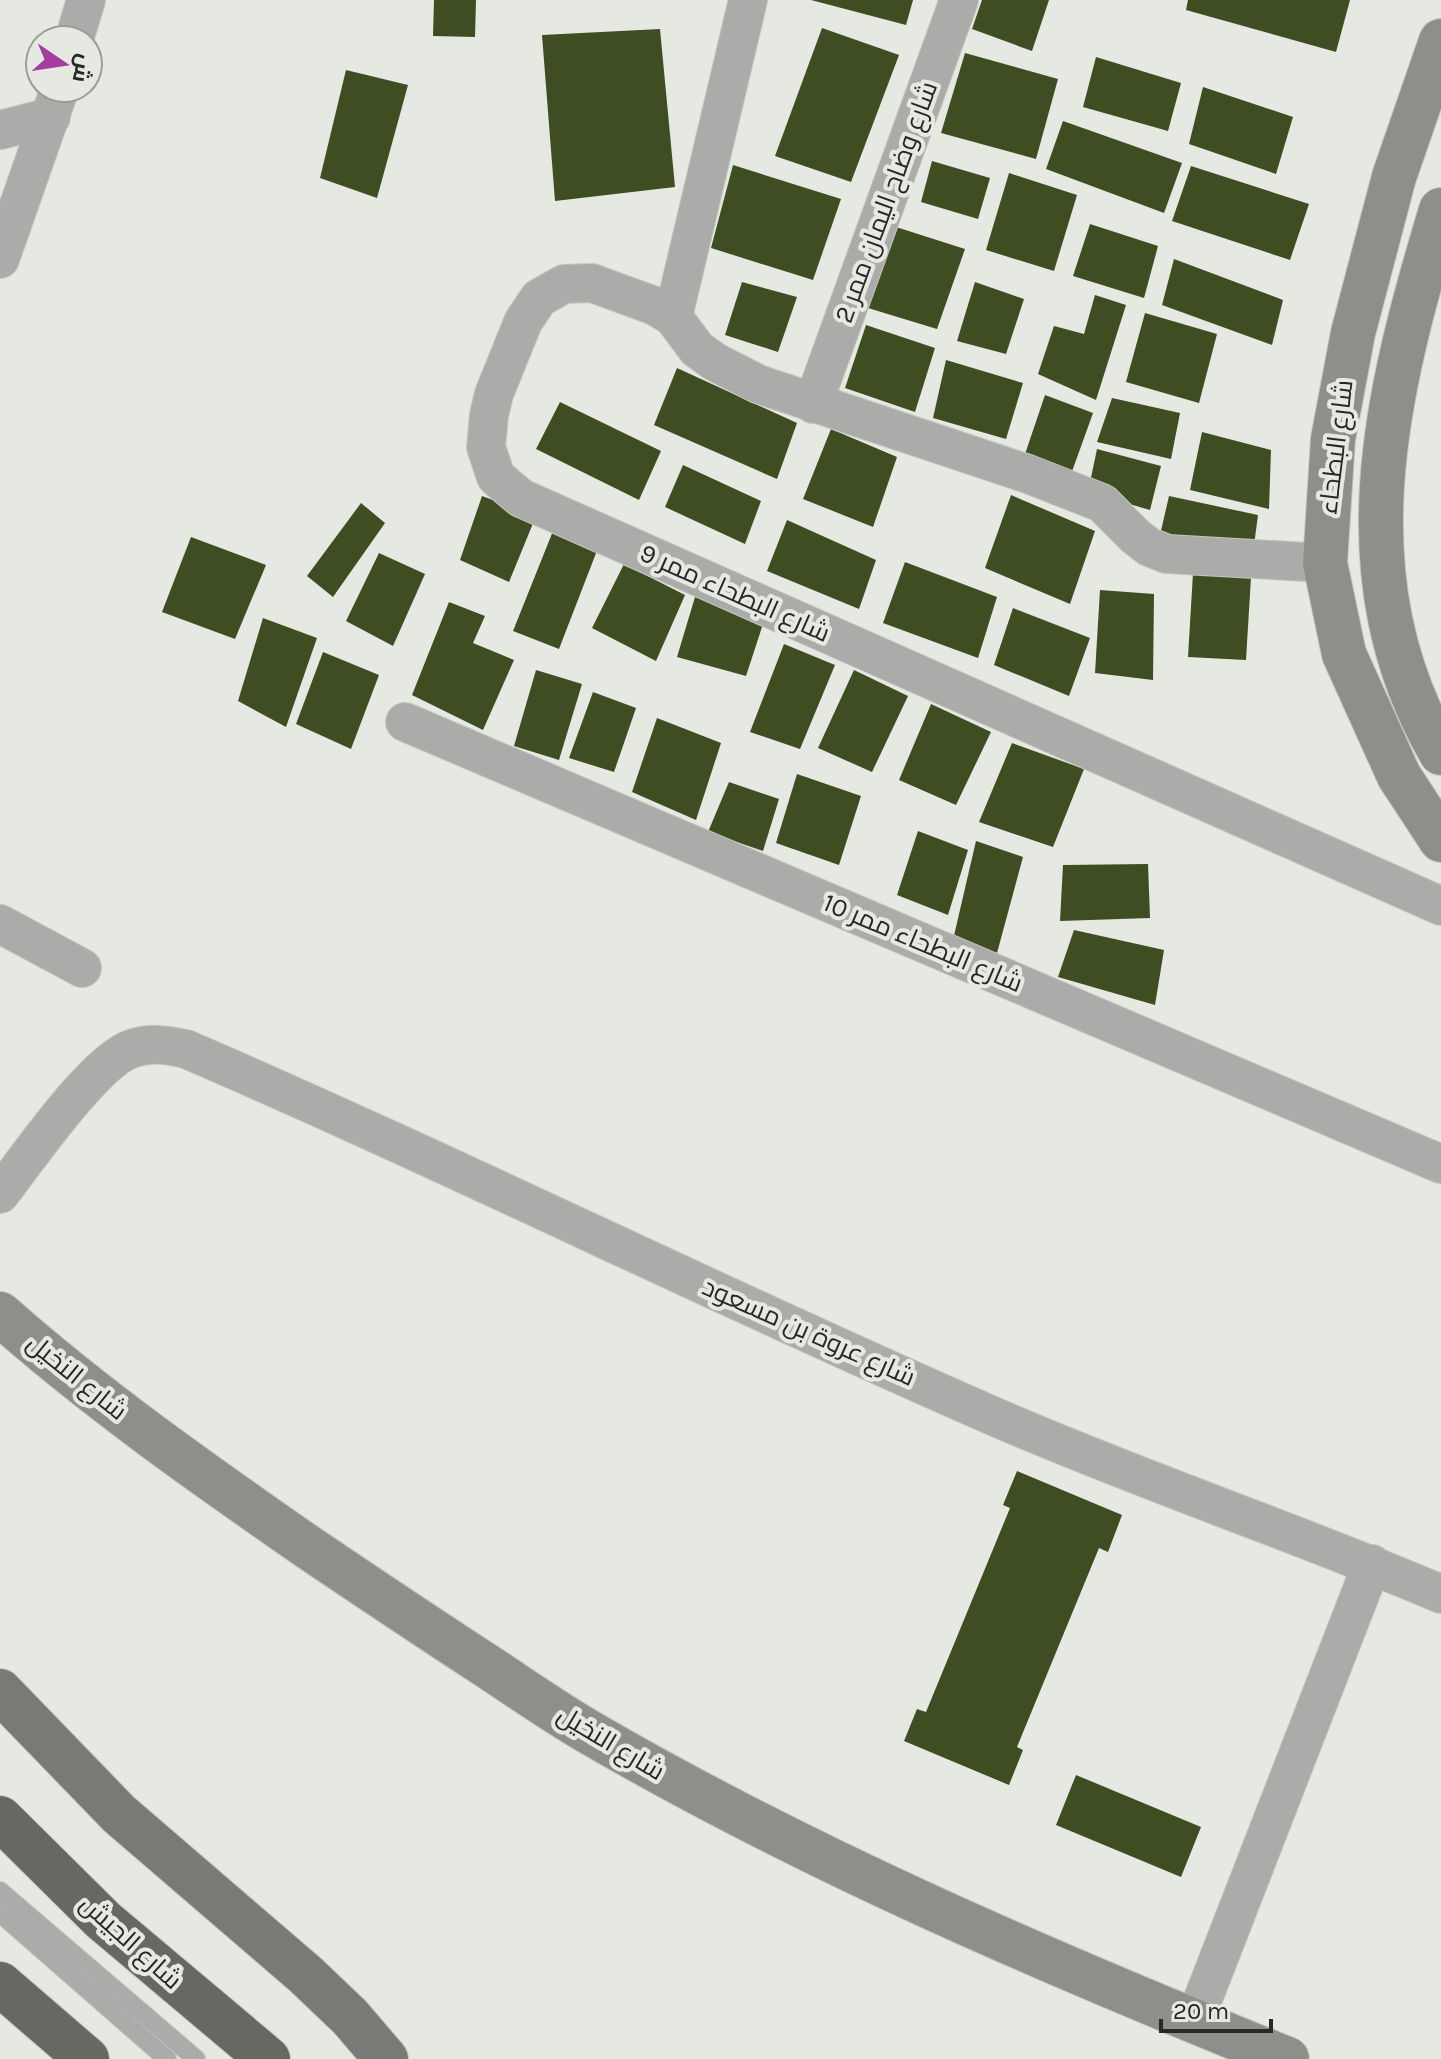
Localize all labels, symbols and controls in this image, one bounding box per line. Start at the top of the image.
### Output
north arrow [24,24,104,104]
text: ش [67,52,98,85]
street label: شارع وضاح اليمان ممر 2 [828,77,945,327]
street label: شارع البطحاء [1312,378,1361,516]
street label: شارع البطحاء ممر 9 [635,537,835,650]
street label: شارع البطحاء ممر 10 [818,887,1027,1000]
street label: شارع عروة بن مسعود [697,1271,920,1394]
street label: شارع النخيل [20,1327,133,1428]
street label: شارع النخيل [551,1699,670,1788]
street label: شارع الجيش [73,1888,188,1997]
scale bar [1161,1983,1271,2033]
text: 20 m [1173,1997,1229,2025]

